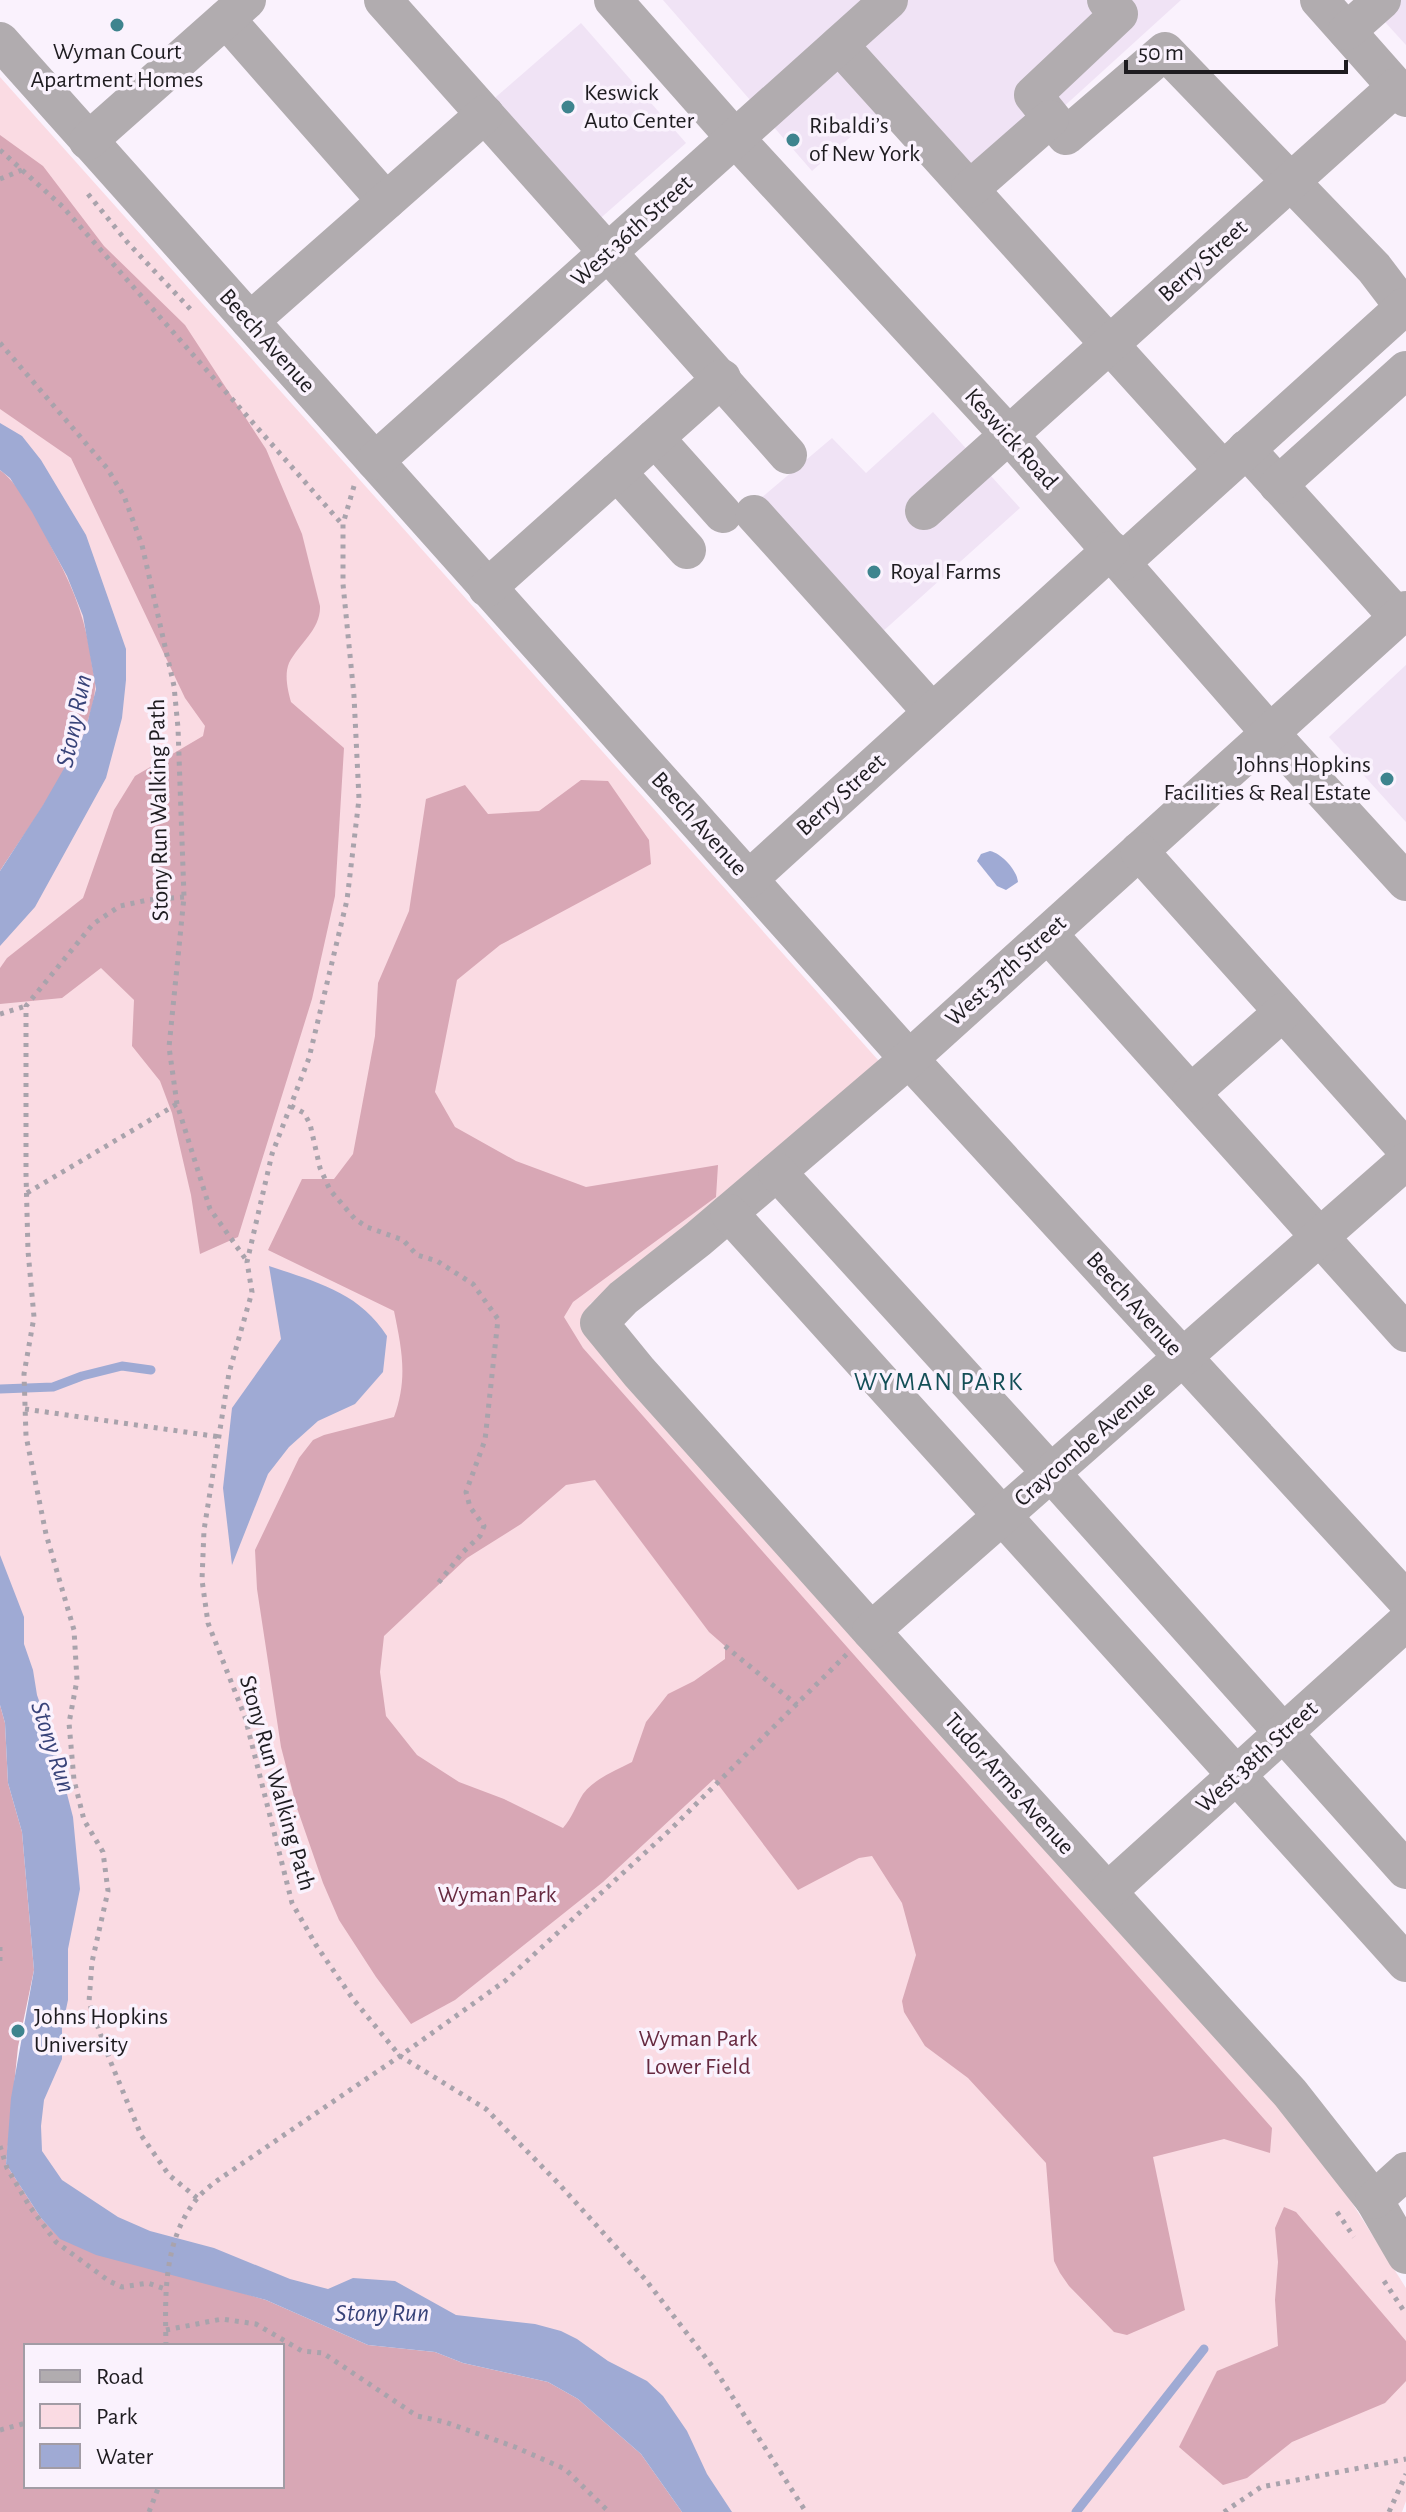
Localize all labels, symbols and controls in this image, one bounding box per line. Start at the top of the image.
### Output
marker: Wyman Court Apartment Homes [108,16,126,34]
scale bar [1126,24,1346,74]
place label: Wyman Court Apartment Homes [31,40,203,92]
text: 50 m [1138,41,1184,65]
place label: Keswick Auto Center [584,81,695,133]
marker: Keswick Auto Center [559,98,577,116]
place label: Ribaldi’s of New York [809,114,920,166]
marker: Ribaldi’s of New York [784,131,802,149]
street label: West 36th Street [567,170,697,291]
street label: Berry Street [1154,215,1252,307]
street label: Beech Avenue [214,285,320,397]
street label: Keswick Road [960,384,1062,494]
place label: Royal Farms [890,560,1001,584]
marker: Royal Farms [865,563,883,581]
water label: Stony Run [51,672,97,770]
street label: Stony Run Walking Path [145,699,173,921]
street label: Berry Street [792,749,890,841]
place label: Johns Hopkins Facilities & Real Estate [1163,753,1371,805]
street label: Beech Avenue [646,768,752,880]
marker: Johns Hopkins Facilities & Real Estate [1378,770,1396,788]
street label: West 37th Street [941,911,1071,1031]
street label: Beech Avenue [1081,1248,1187,1360]
district label: WYMAN PARK [854,1369,1024,1395]
street label: Craycombe Avenue [1010,1377,1160,1511]
street label: Stony Run Walking Path [235,1673,319,1893]
street label: West 38th Street [1192,1696,1322,1817]
water label: Stony Run [26,1698,80,1796]
street label: Tudor Arms Avenue [939,1709,1079,1859]
park label: Wyman Park [438,1883,557,1907]
place label: Johns Hopkins University [34,2005,168,2057]
marker: Johns Hopkins University [9,2022,27,2040]
park label: Wyman Park Lower Field [639,2027,758,2079]
water label: Stony Run [335,2300,429,2326]
legend [24,2344,284,2488]
text: Road [96,2365,144,2389]
text: Park [96,2405,137,2429]
text: Water [96,2445,154,2469]

